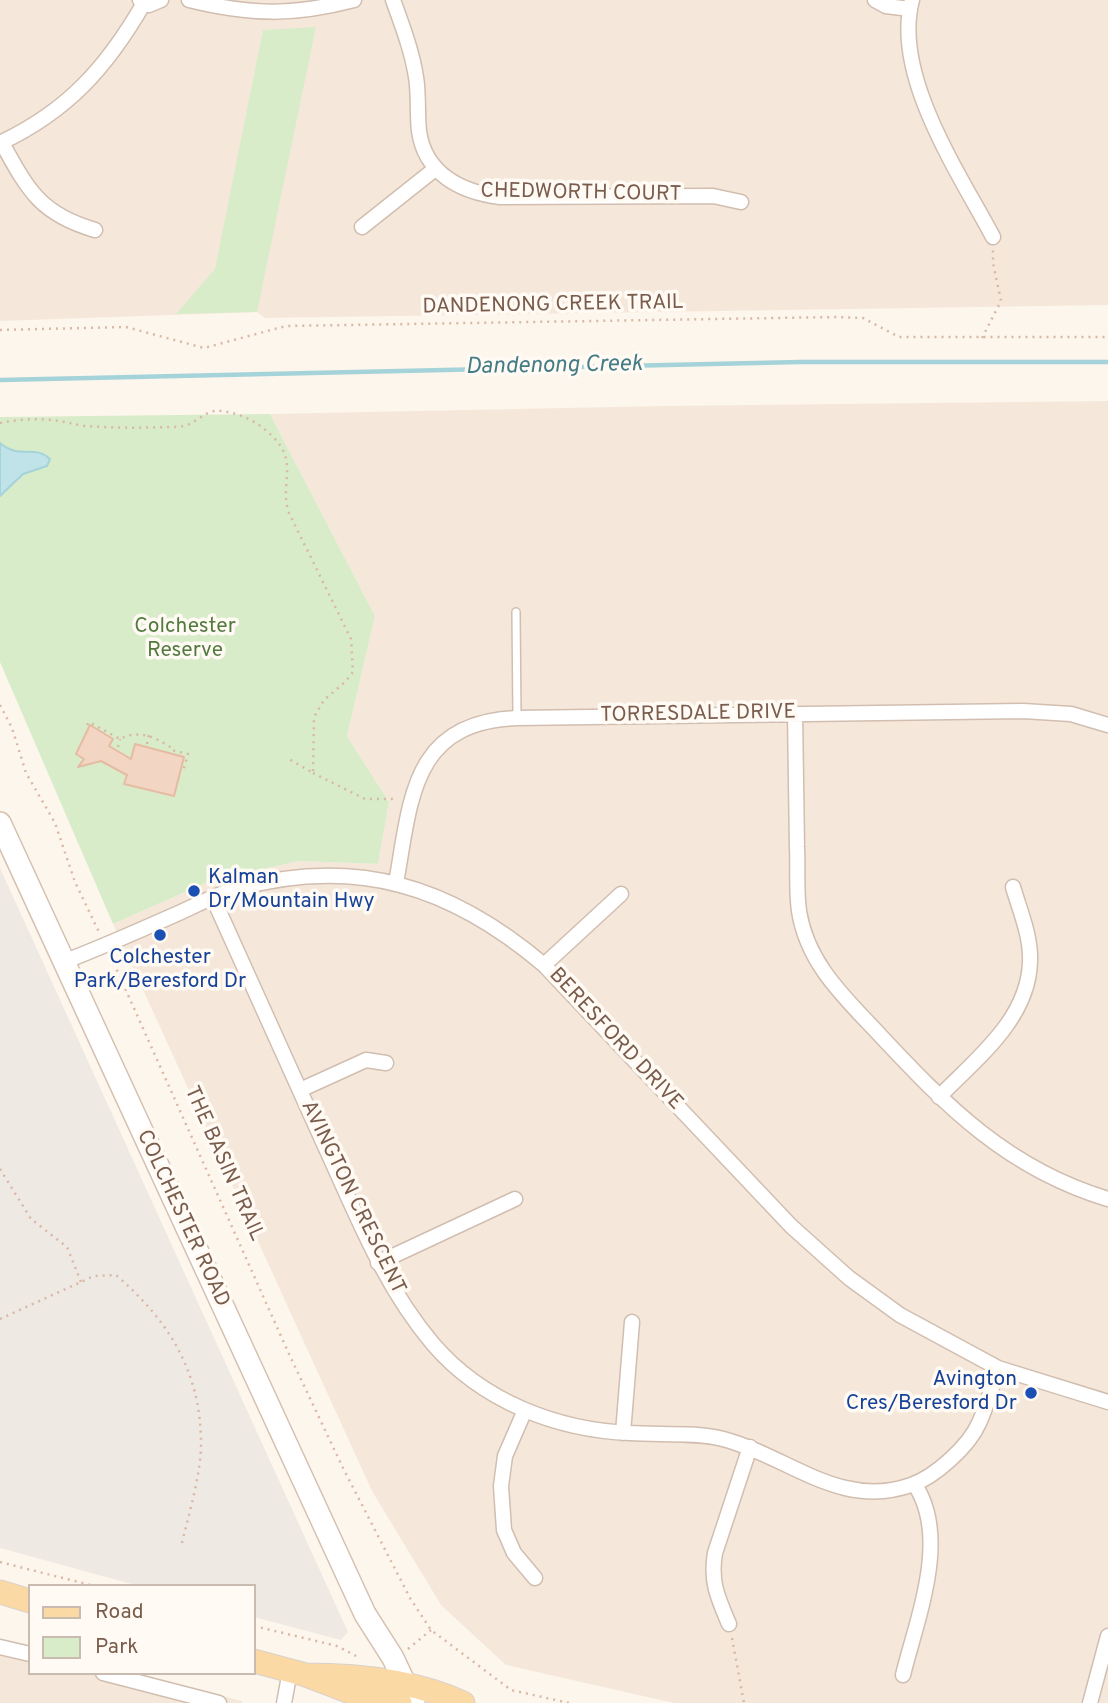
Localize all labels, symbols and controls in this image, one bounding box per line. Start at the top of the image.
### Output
street label: CHEDWORTH COURT [480,180,682,208]
street label: DANDENONG CREEK TRAIL [422,291,684,321]
water label: Dandenong Creek [465,352,643,382]
park label: Colchester Reserve [134,615,236,665]
street label: TORRESDALE DRIVE [600,701,796,729]
place label: Kalman Dr/Mountain Hwy [208,866,375,916]
marker: Kalman Dr/Mountain Hwy [186,883,202,899]
marker: Colchester Park/Beresford Dr [152,927,168,943]
place label: Colchester Park/Beresford Dr [74,946,246,996]
street label: BERESFORD DRIVE [543,964,687,1116]
street label: THE BASIN TRAIL [178,1083,268,1245]
street label: AVINGTON CRESCENT [294,1097,410,1299]
street label: COLCHESTER ROAD [130,1126,234,1312]
place label: Avington Cres/Beresford Dr [846,1368,1017,1418]
marker: Avington Cres/Beresford Dr [1023,1385,1039,1401]
legend [28,1584,256,1675]
text: Road [95,1599,144,1626]
text: Park [95,1634,138,1661]

